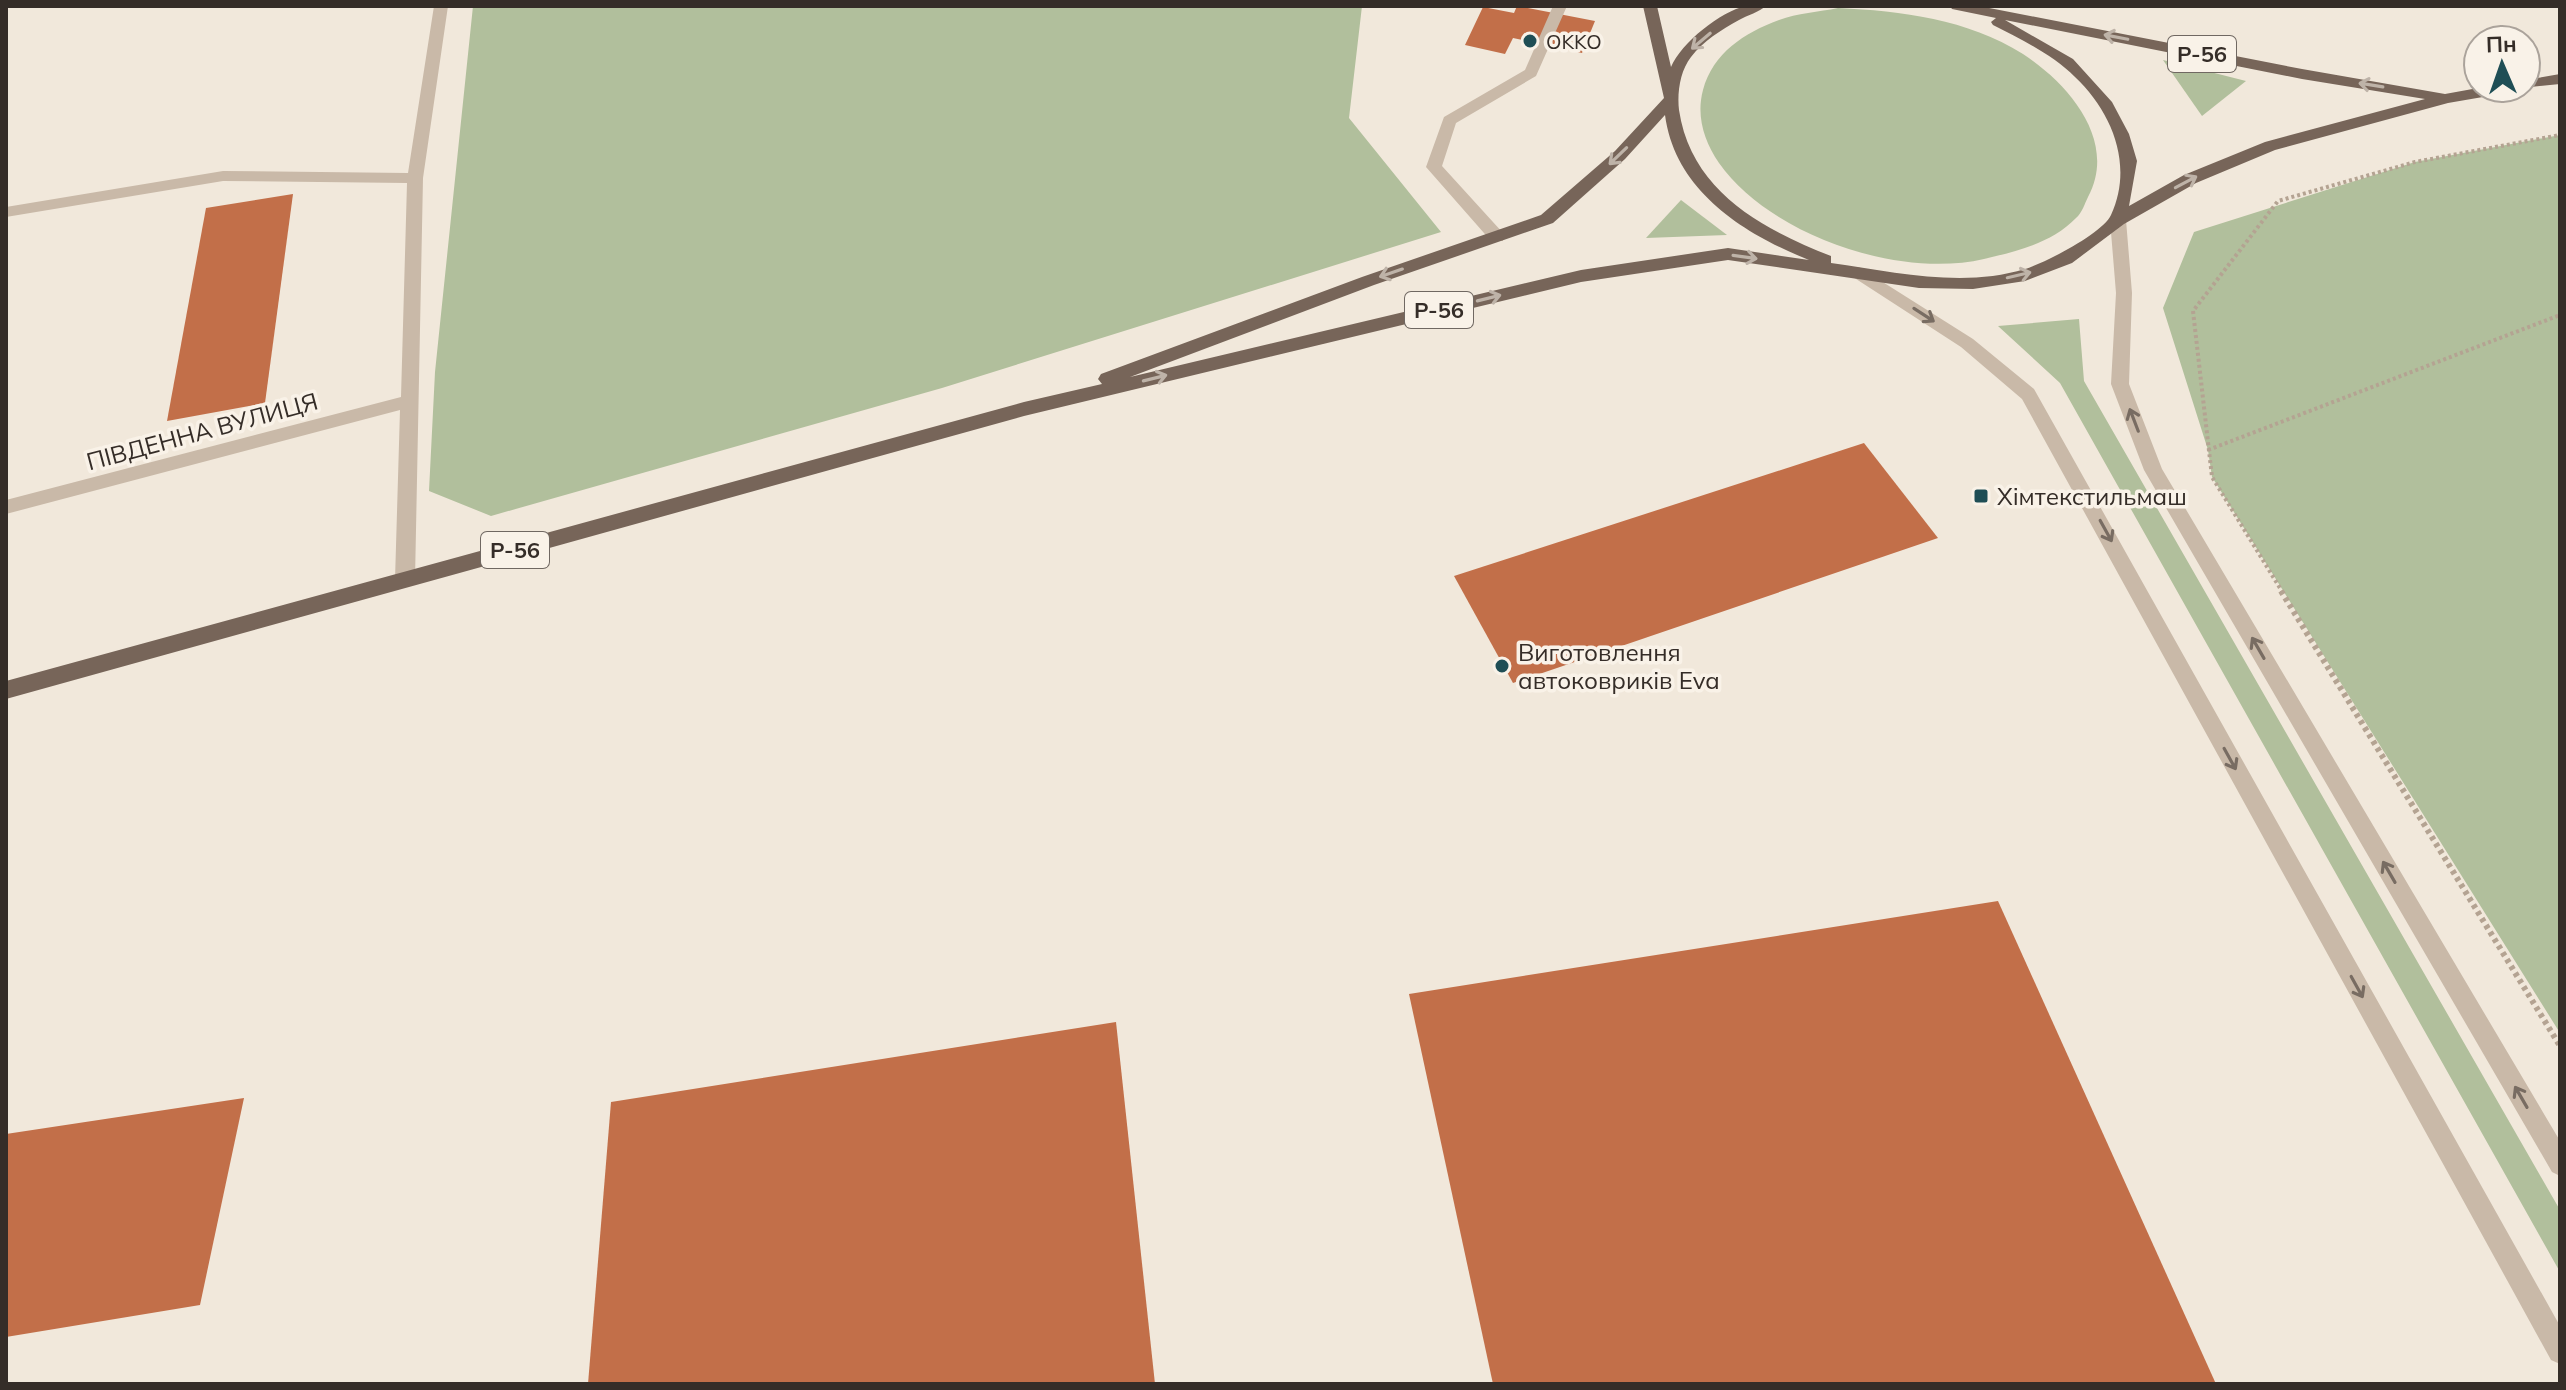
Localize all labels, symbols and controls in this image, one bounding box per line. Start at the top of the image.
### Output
north arrow [2462,24,2542,104]
place label: OKKO [1546,29,1602,54]
one-way arrow [2103,29,2129,44]
text: Пн [2486,29,2517,59]
marker: OKKO [1521,32,1539,50]
one-way arrow [1691,32,1712,50]
road number: Р-56 [2168,36,2236,72]
one-way arrow [2359,77,2384,92]
one-way arrow [1608,147,1628,166]
one-way arrow [2174,173,2198,189]
one-way arrow [1732,250,1757,265]
one-way arrow [1378,267,1403,282]
one-way arrow [2006,267,2032,282]
one-way arrow [1476,290,1502,305]
road number: Р-56 [1405,292,1473,328]
one-way arrow [1913,307,1935,324]
one-way arrow [1141,370,1167,385]
street label: ПІВДЕННА ВУЛИЦЯ [83,386,321,476]
one-way arrow [2126,408,2140,433]
place label: Хімтекстильмаш [1997,481,2187,511]
marker: Хімтекстильмаш [1972,487,1990,505]
one-way arrow [2099,519,2115,542]
road number: Р-56 [481,532,549,568]
place label: Виготовлення автоковриків Eva [1518,637,1720,695]
one-way arrow [2250,637,2266,660]
marker: Виготовлення автоковриків Eva [1493,657,1511,675]
one-way arrow [2223,747,2239,771]
one-way arrow [2381,861,2397,884]
one-way arrow [2349,975,2365,998]
one-way arrow [2513,1086,2529,1109]

